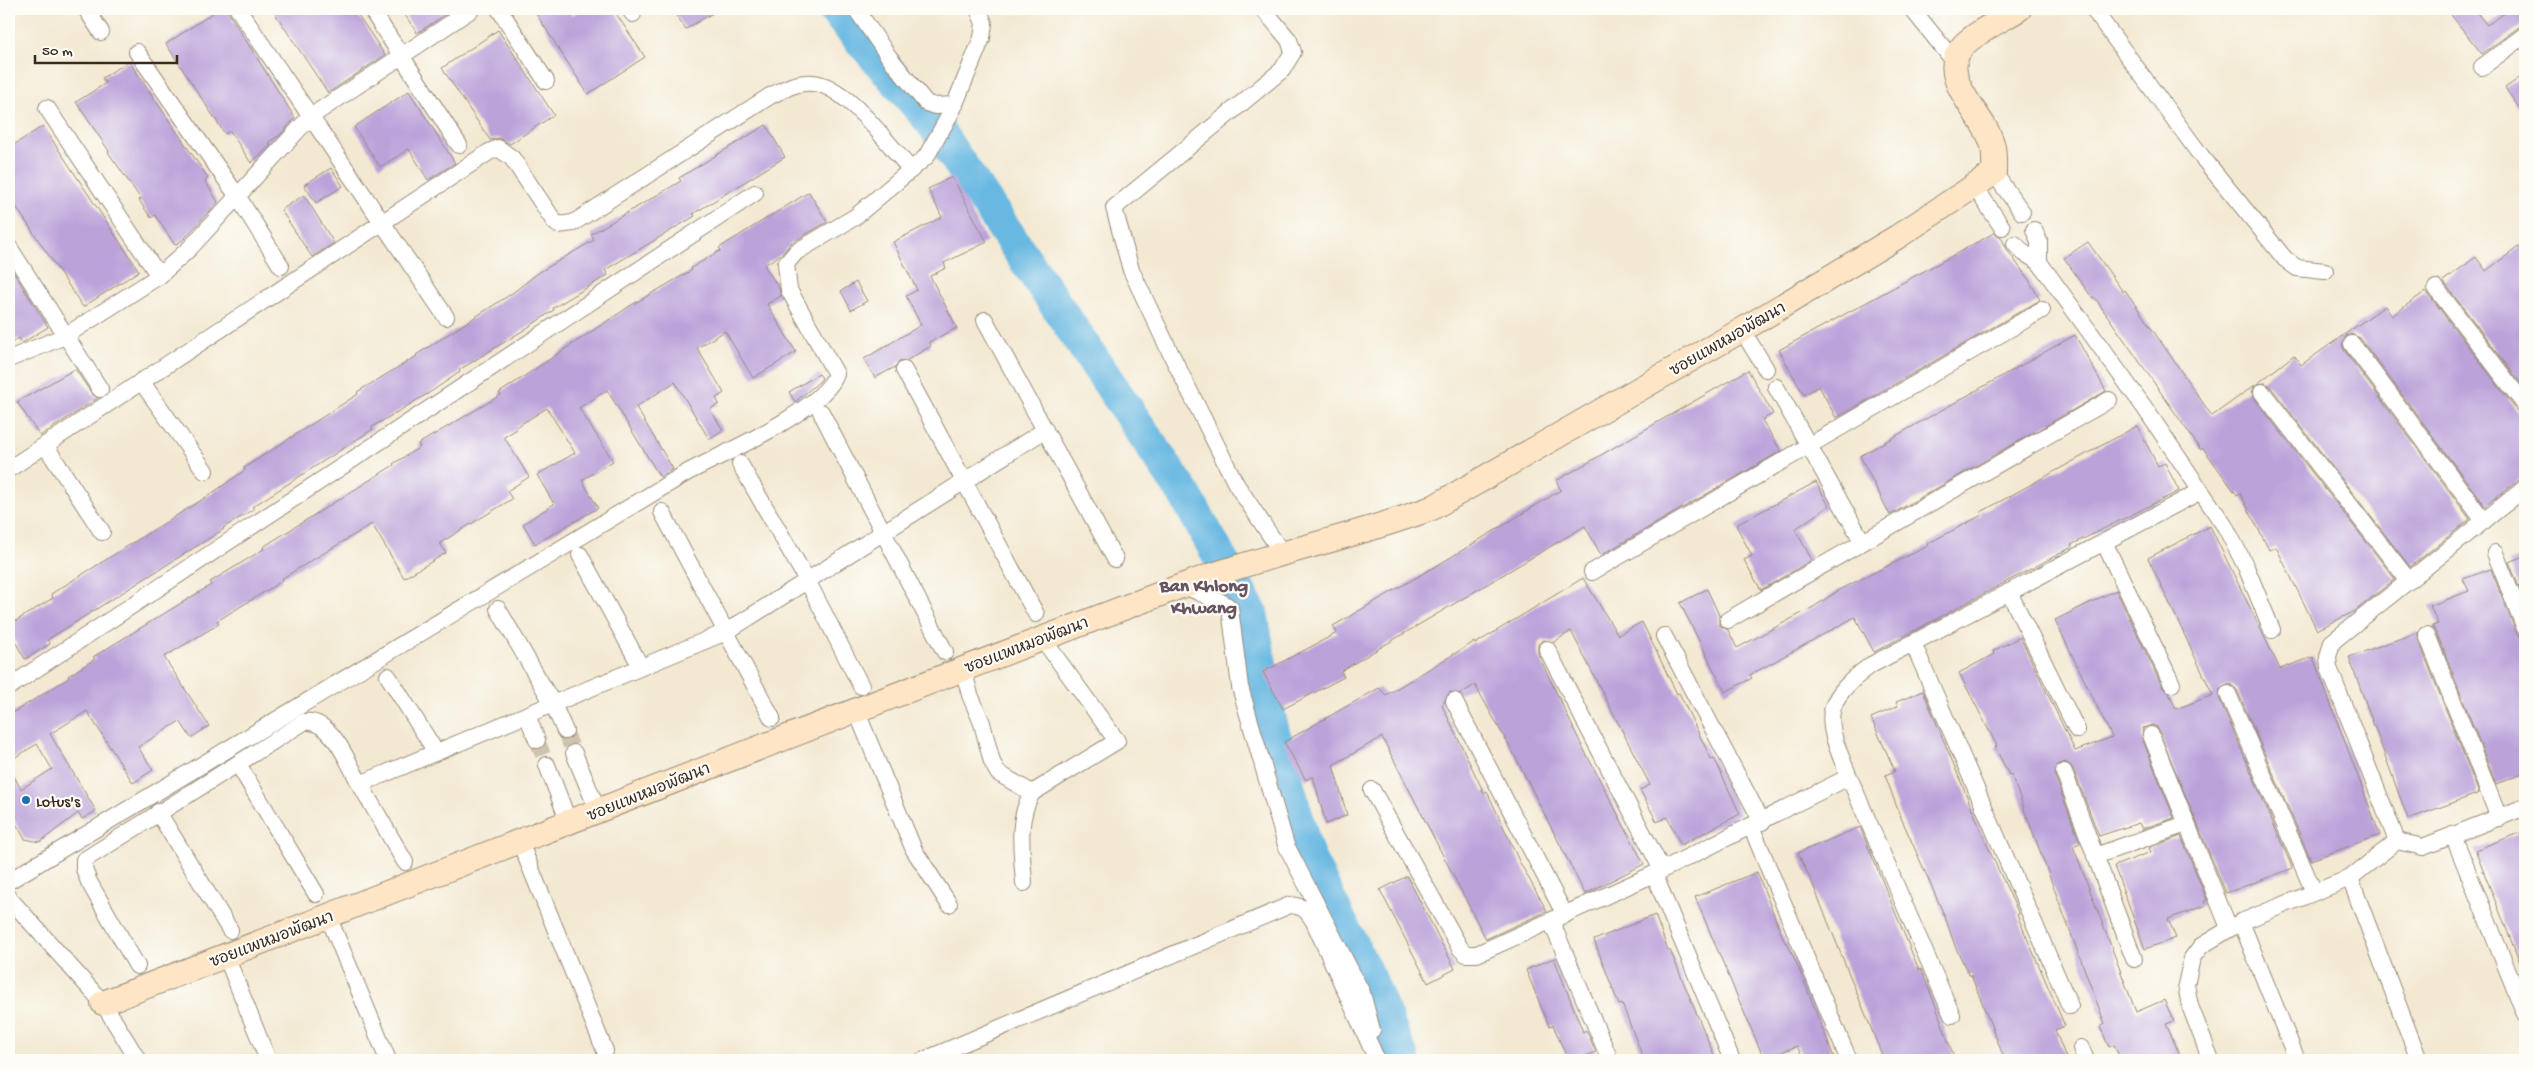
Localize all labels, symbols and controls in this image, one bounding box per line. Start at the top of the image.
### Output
scale bar [35,32,178,64]
text: 50 m [42,43,73,61]
street label: ซอยแพหมอพัฒนา [1665,297,1790,382]
district label: Ban Khlong Khwang [1159,576,1248,621]
street label: ซอยแพหมอพัฒนา [961,611,1092,680]
street label: ซอยแพหมอพัฒนา [583,757,714,828]
marker: Lotus's [20,794,32,806]
place label: Lotus's [36,794,81,813]
street label: ซอยแพหมอพัฒนา [206,905,337,974]

